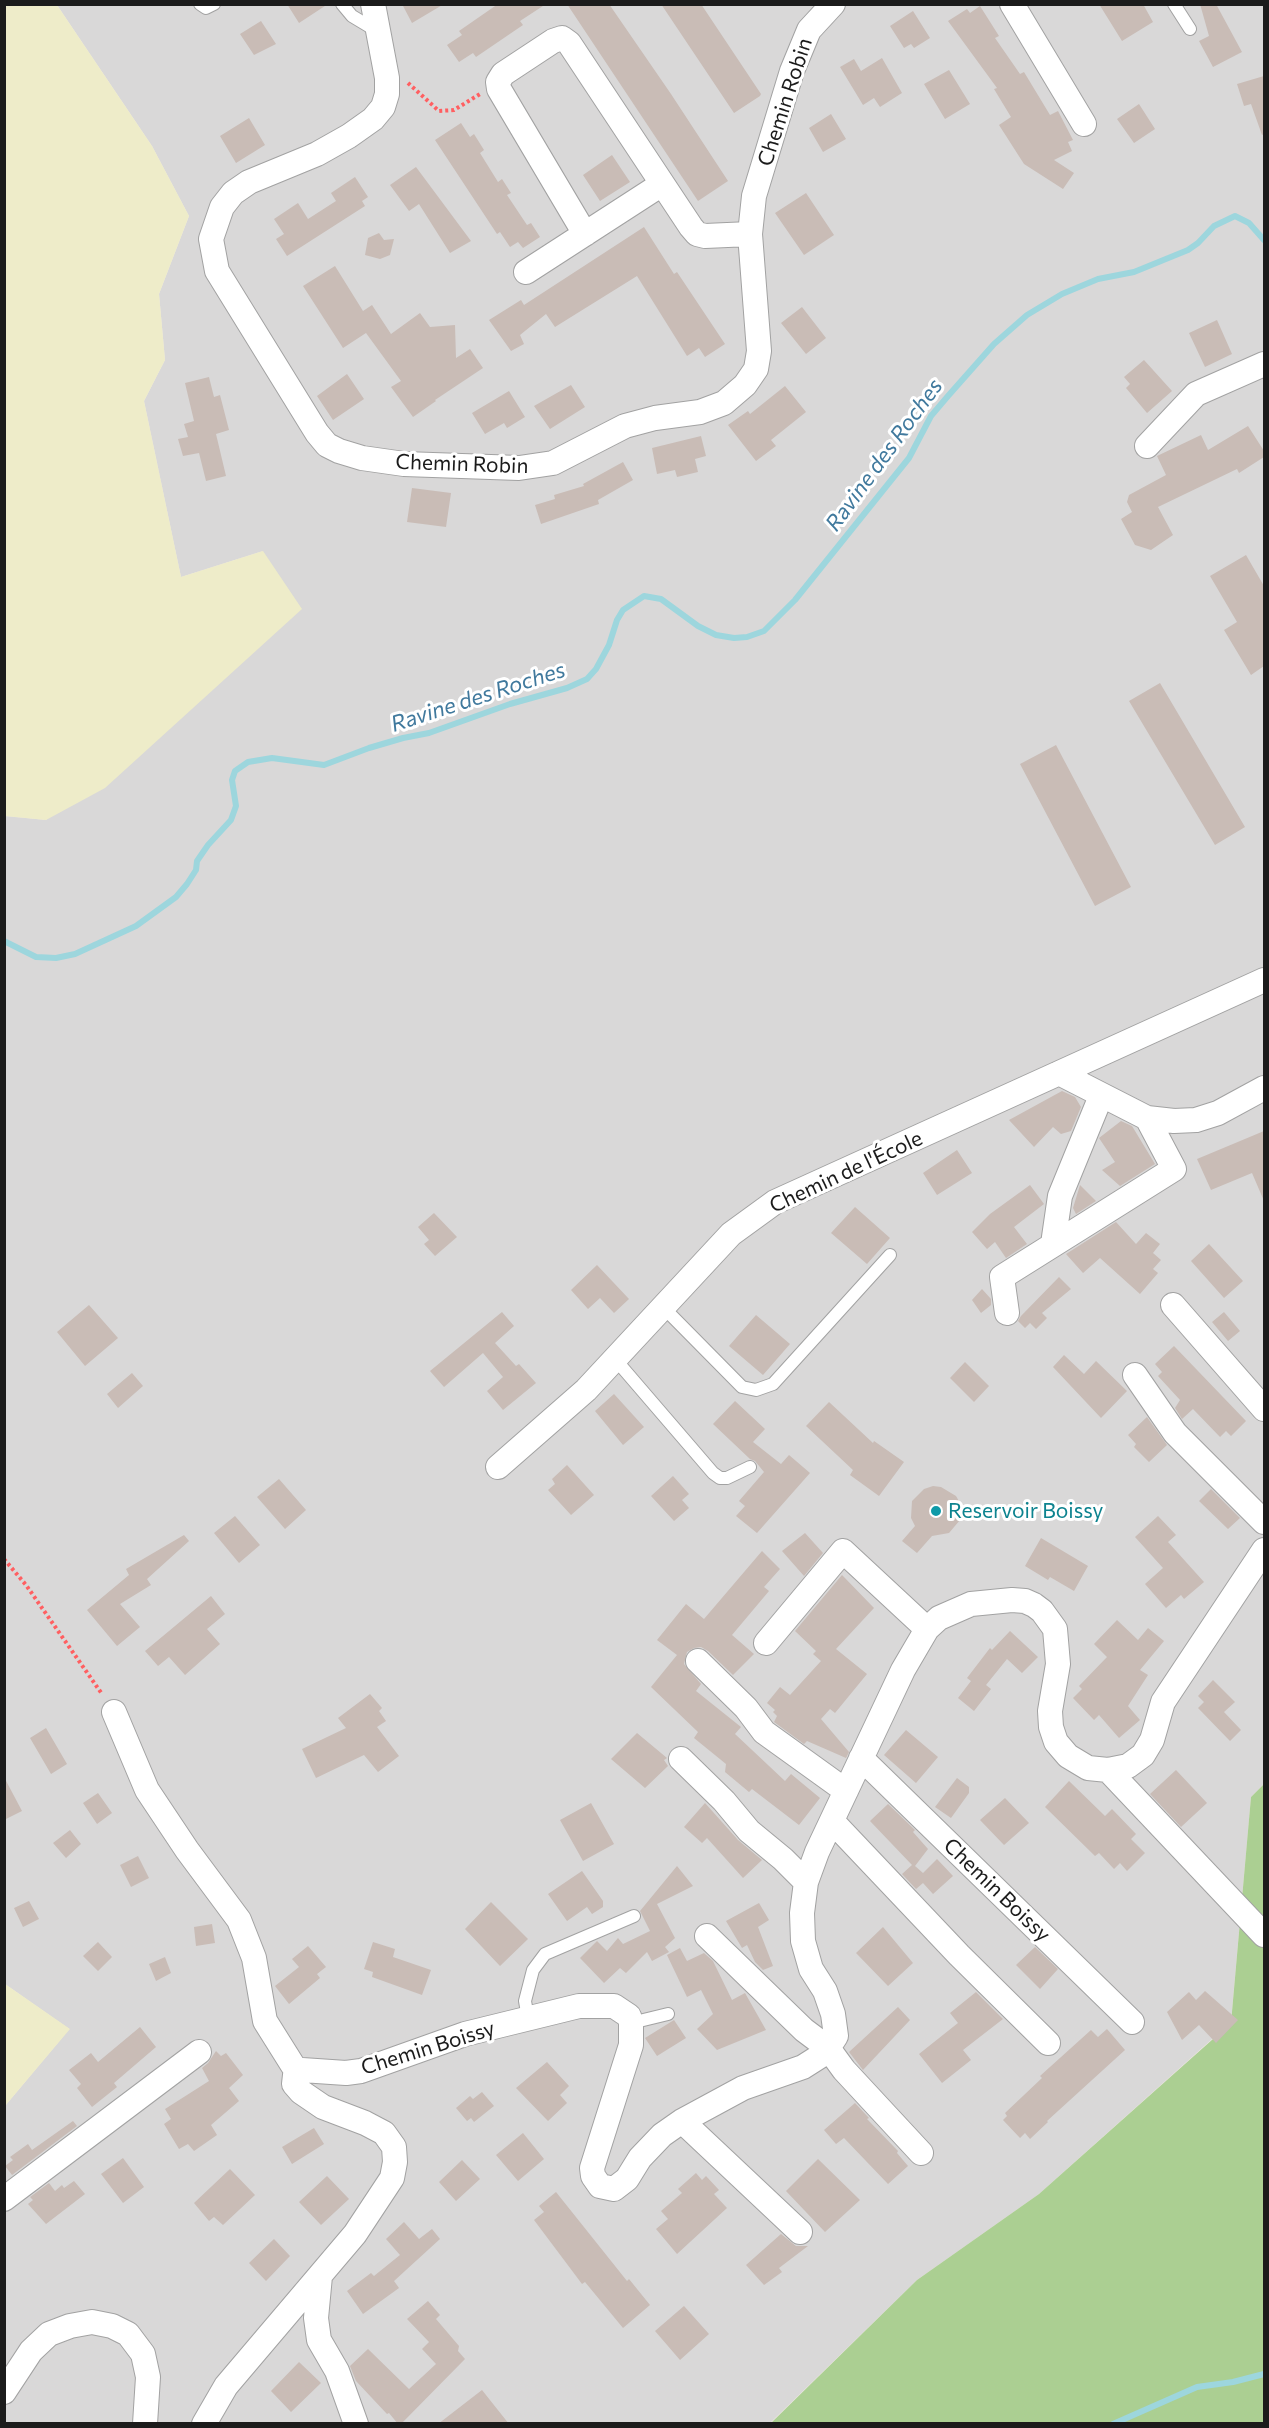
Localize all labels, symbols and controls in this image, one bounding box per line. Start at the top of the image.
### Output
street label: Chemin Robin [752,35,818,169]
water label: Ravine des Roches [820,374,948,536]
street label: Chemin Robin [395,449,529,479]
water label: Ravine des Roches [387,656,569,738]
street label: Chemin de l'École [766,1126,926,1218]
place label: Reservoir Boissy [948,1498,1103,1524]
marker: Reservoir Boissy [929,1504,943,1518]
street label: Chemin Boissy [938,1833,1056,1947]
street label: Chemin Boissy [358,2016,498,2080]

